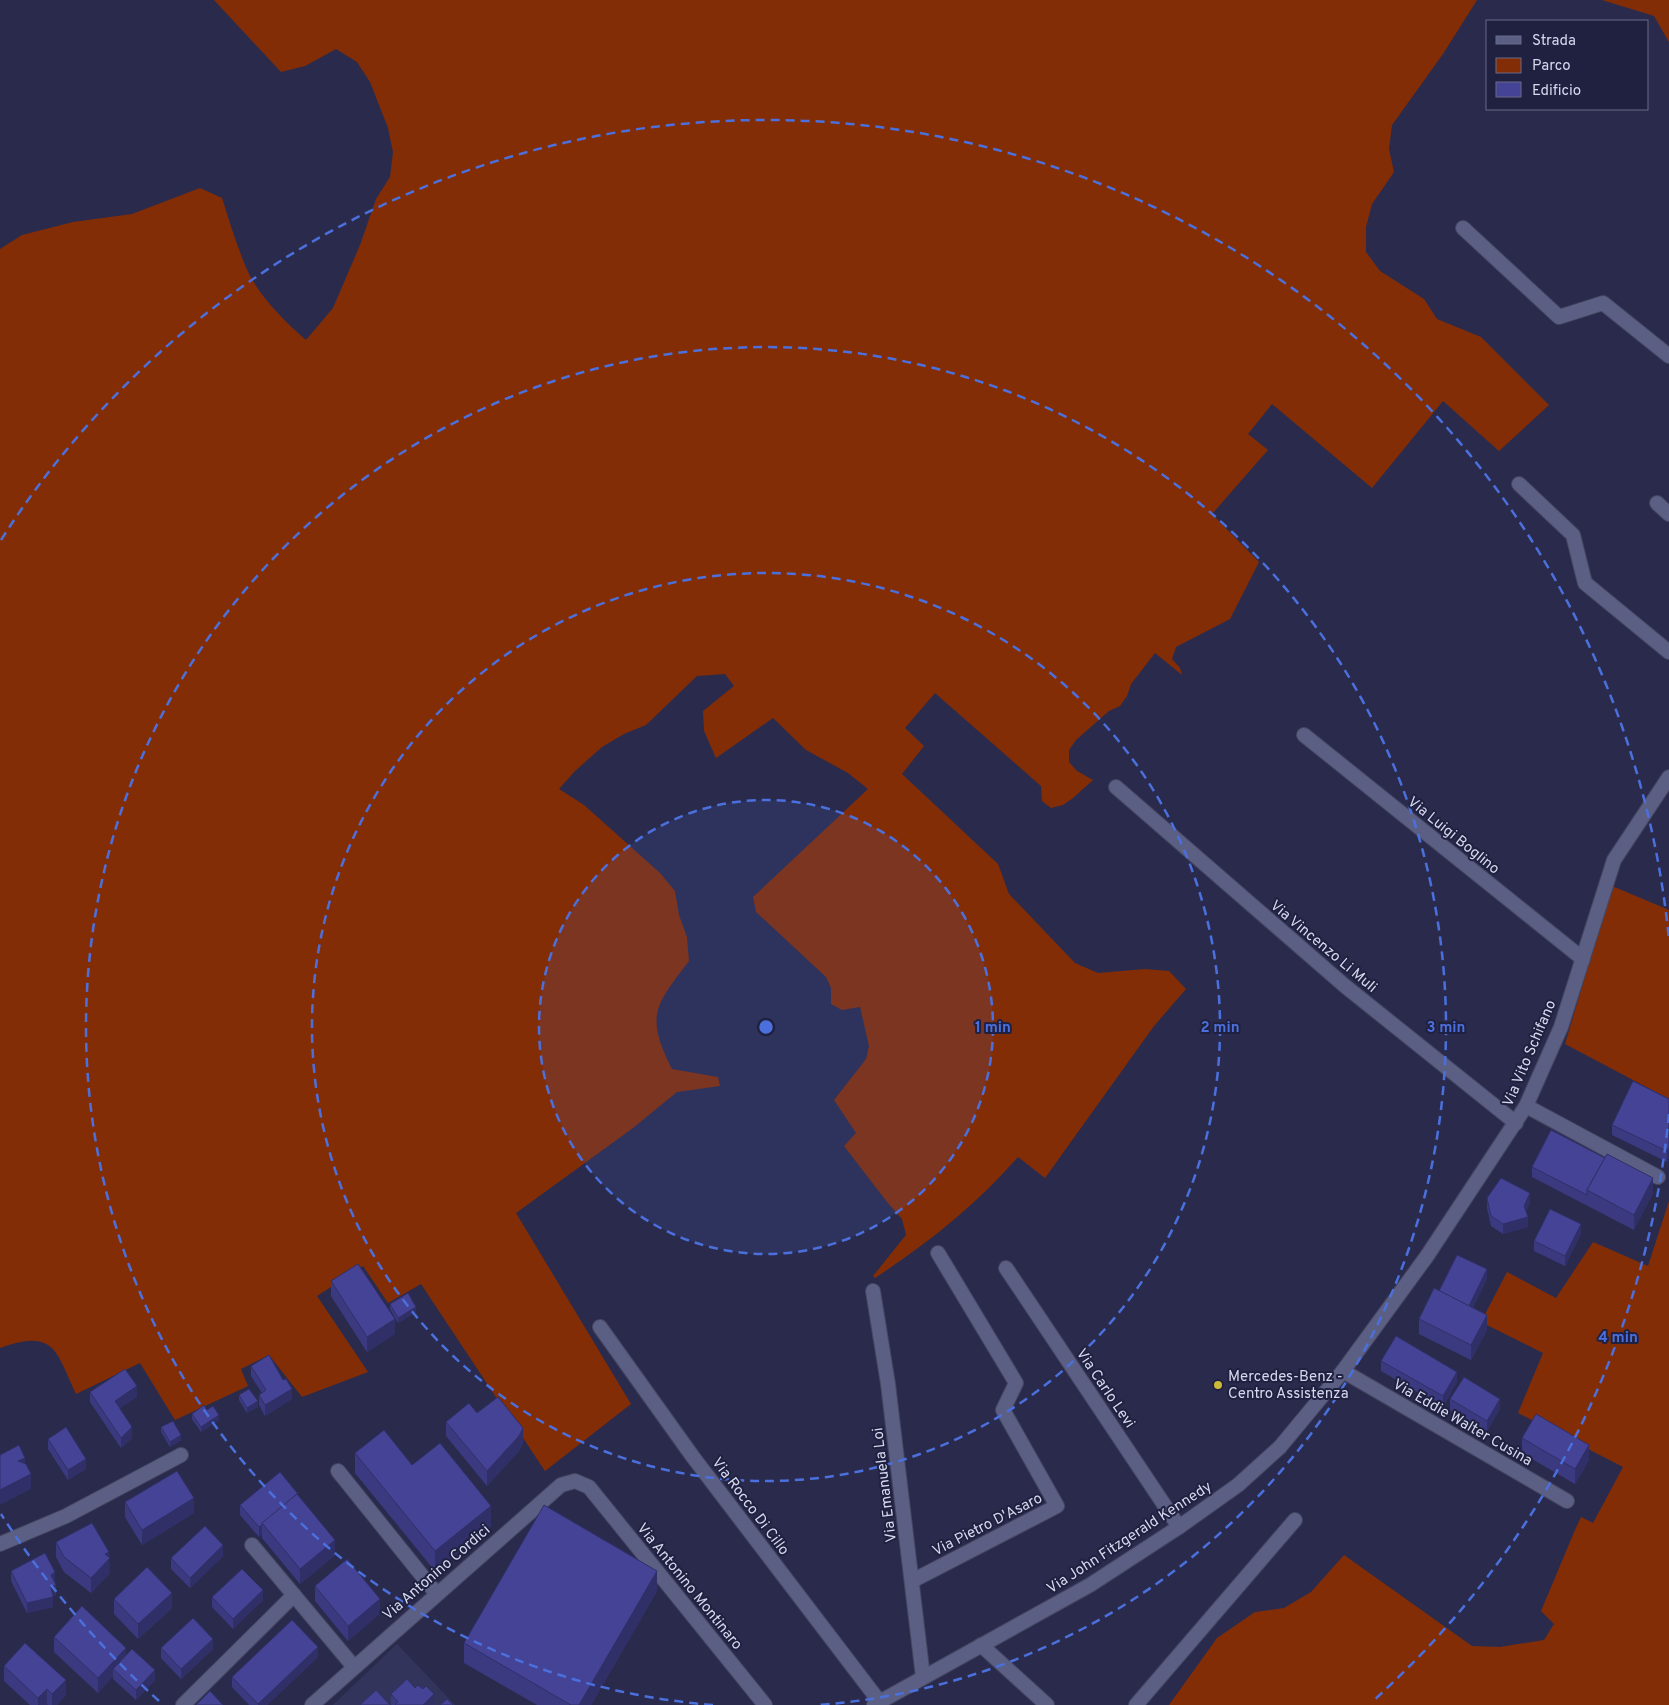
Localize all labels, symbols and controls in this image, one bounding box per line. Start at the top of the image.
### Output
legend [1486,20,1649,110]
text: Strada [1532,32,1576,51]
text: Parco [1532,57,1571,76]
text: Edificio [1532,82,1581,101]
street label: Via Luigi Boglino [1403,793,1503,879]
street label: Via Vincenzo Li Muli [1266,897,1381,998]
street label: Via Vito Schifano [1499,997,1561,1110]
centre of rings [757,1018,775,1036]
text: 1 min [975,1019,1011,1038]
text: 2 min [1200,1019,1240,1038]
text: 3 min [1426,1019,1466,1038]
text: 4 min [1598,1329,1638,1348]
street label: Via Carlo Levi [1071,1345,1138,1432]
place label: Mercedes-Benz - Centro Assistenza [1228,1368,1349,1404]
street label: Via Eddie Walter Cusina [1389,1376,1535,1471]
marker: Mercedes-Benz - Centro Assistenza [1212,1379,1224,1391]
street label: Via Emanuela Loi [869,1426,902,1543]
street label: Via Rocco Di Cillo [707,1454,793,1560]
street label: Via John Fitzgerald Kennedy [1044,1478,1216,1599]
street label: Via Pietro D'Asaro [929,1489,1046,1561]
street label: Via Antonino Montinaro [632,1520,746,1654]
street label: Via Antonino Cordici [379,1521,495,1625]

